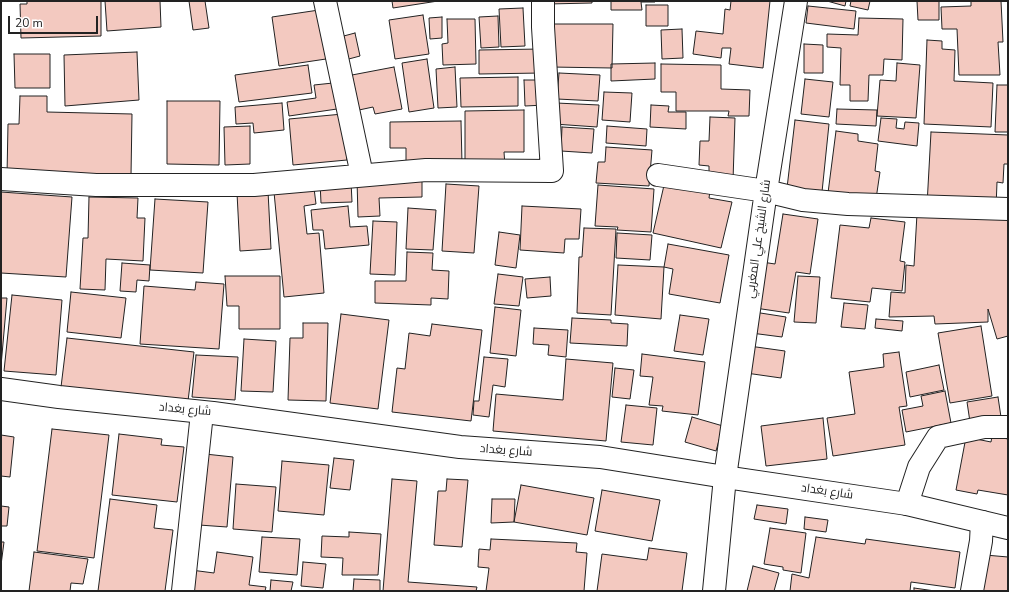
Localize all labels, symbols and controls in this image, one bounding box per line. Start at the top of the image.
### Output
scale bar [10,8,100,34]
text: 20 m [15,15,43,31]
street label: شارع الشيخ علي المغربي [744,179,774,299]
street label: شارع بغداد [158,401,212,419]
street label: شارع بغداد [479,442,533,460]
street label: شارع بغداد [800,481,854,503]

